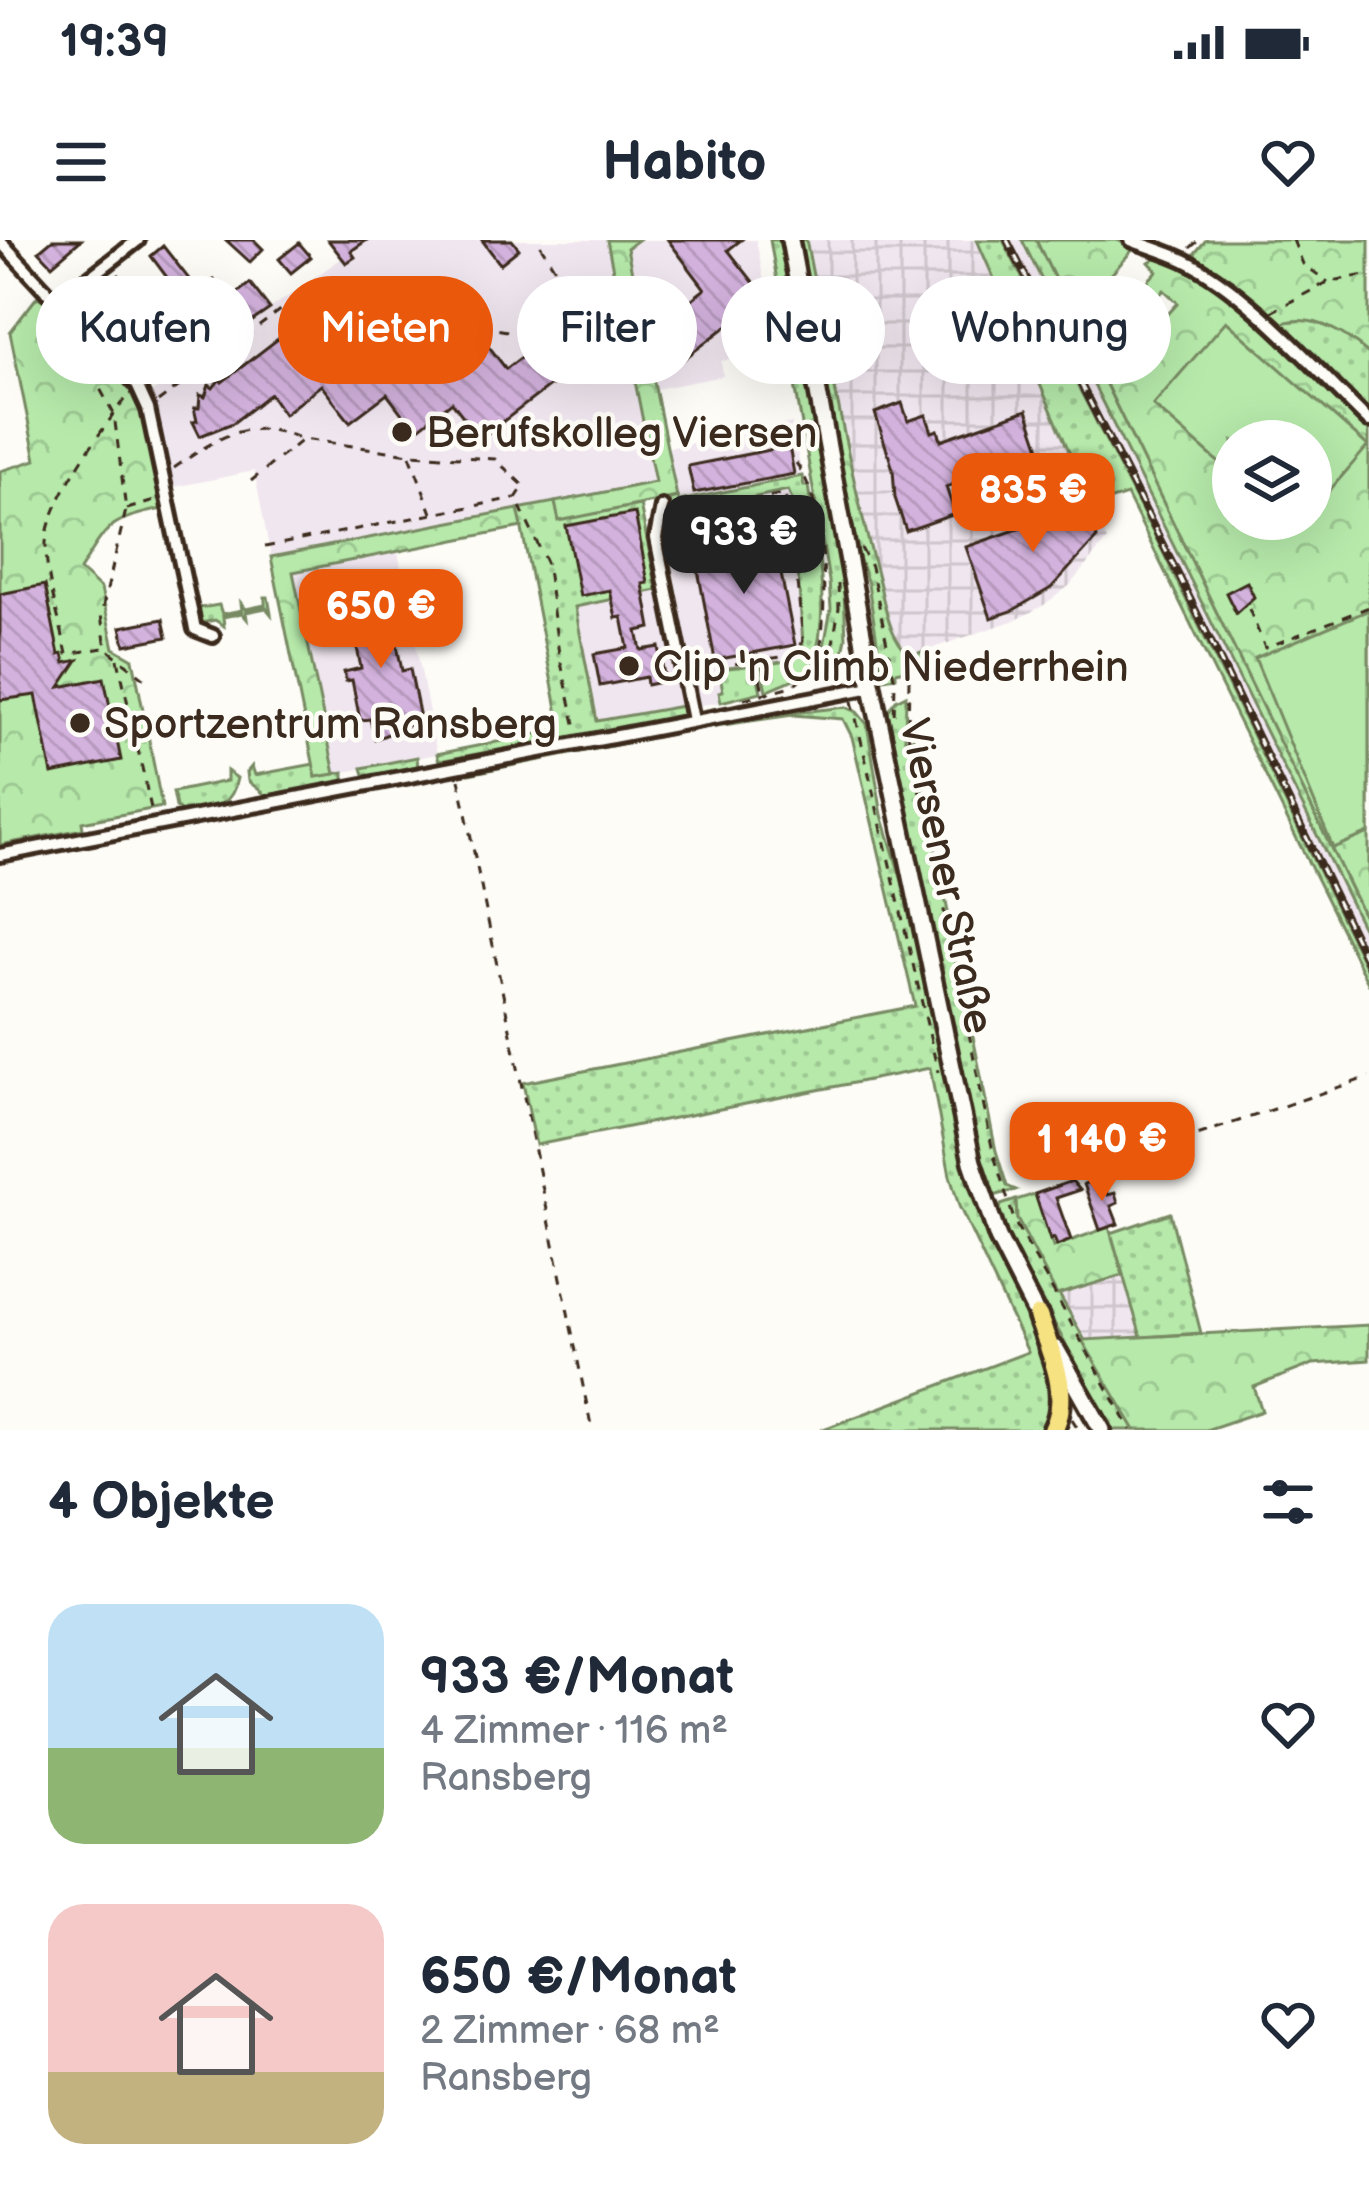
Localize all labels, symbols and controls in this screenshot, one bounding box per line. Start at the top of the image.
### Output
text: 19:39 [60,15,169,70]
icon: menu [48,129,114,195]
icon: heart [1255,129,1321,195]
text: Habito [603,130,766,195]
chip: Kaufen [36,276,254,384]
chip: Mieten [278,276,493,384]
chip: Filter [517,276,697,384]
chip: Neu [721,276,885,384]
chip: Wohnung [909,276,1171,384]
place label: Berufskolleg Viersen [426,409,817,460]
marker: Berufskolleg Viersen [389,419,415,445]
map controls [1212,420,1332,540]
button: layers [1212,420,1332,540]
pin: 835 € [949,453,1117,555]
text: 835 € [979,468,1087,515]
pin: 933 € [660,495,828,597]
text: 933 € [690,510,798,557]
pin: 650 € [297,569,465,671]
text: 650 € [326,584,436,631]
place label: Clip 'n Climb Niederrhein [653,643,1129,694]
marker: Clip 'n Climb Niederrhein [616,653,642,679]
place label: Sportzentrum Ransberg [104,700,557,751]
marker: Sportzentrum Ransberg [67,710,93,736]
street label: Viersener Straße [887,714,1004,1039]
pin: 1 140 € [991,1102,1213,1204]
text: 1 140 € [1037,1117,1167,1164]
icon: filters [1255,1469,1321,1535]
text: 4 Objekte [48,1472,275,1533]
text: 933 €/Monat [420,1647,734,1708]
icon: home [144,1652,288,1796]
icon: heart [1255,1691,1321,1757]
text: 4 Zimmer · 116 m² [420,1708,728,1755]
text: Ransberg [420,1755,592,1802]
text: 650 €/Monat [420,1947,737,2008]
icon: home [144,1952,288,2096]
icon: heart [1255,1991,1321,2057]
text: 2 Zimmer · 68 m² [420,2008,720,2055]
text: Ransberg [420,2055,592,2102]

